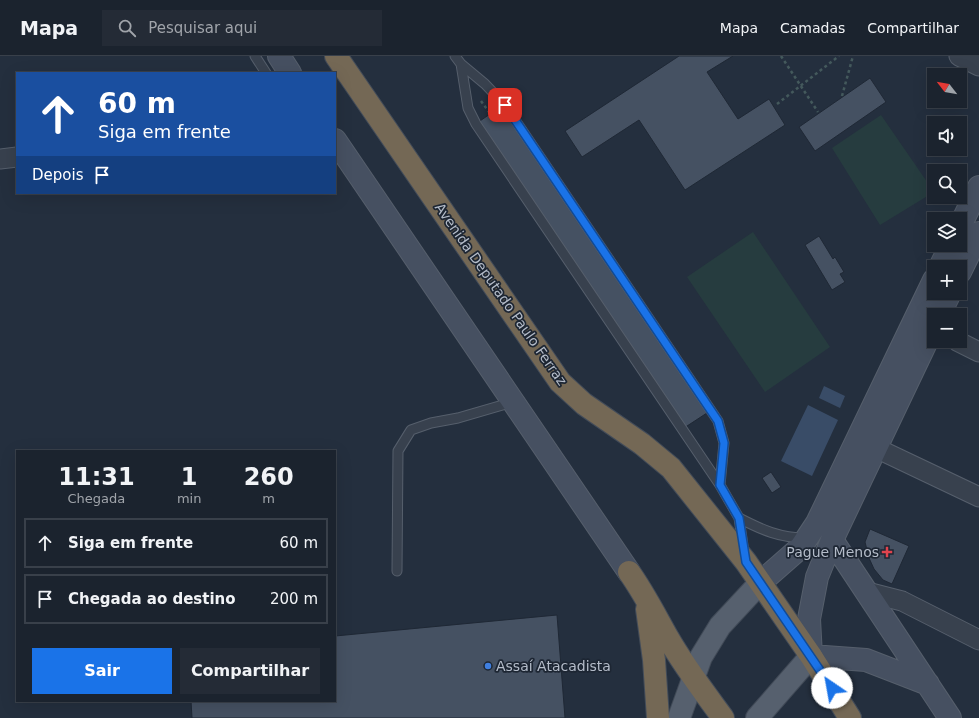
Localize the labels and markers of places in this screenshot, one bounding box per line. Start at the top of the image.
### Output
pin [488,88,522,122]
place label: Pague Menos [786,544,879,560]
marker: Pague Menos [882,547,892,557]
place label: Assaí Atacadista [496,658,611,674]
marker: Assaí Atacadista [483,661,493,671]

